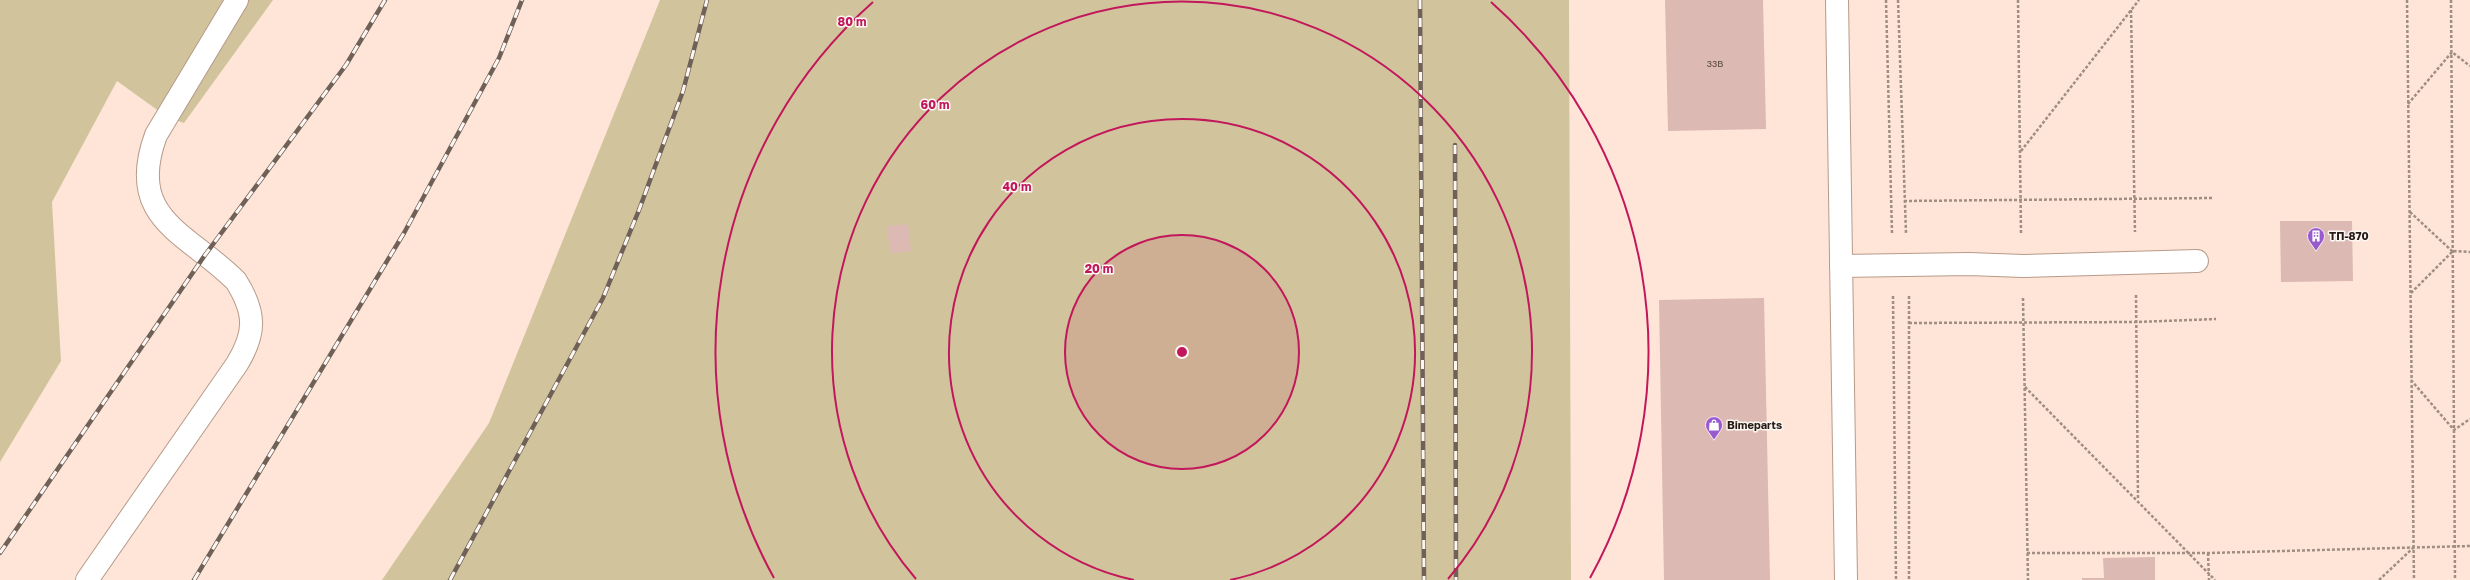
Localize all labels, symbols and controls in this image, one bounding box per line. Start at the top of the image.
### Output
text: 80 m [838,14,866,29]
house number: 33В [1707,58,1723,69]
text: 60 m [921,97,949,112]
text: 40 m [1003,179,1031,194]
building icon: ТП-870 [2306,226,2326,251]
place label: ТП-870 [2329,229,2369,242]
text: 20 m [1085,261,1113,276]
centre of rings [1175,345,1189,359]
shop icon: Bimeparts [1704,415,1724,440]
place label: Bimeparts [1727,418,1782,431]

